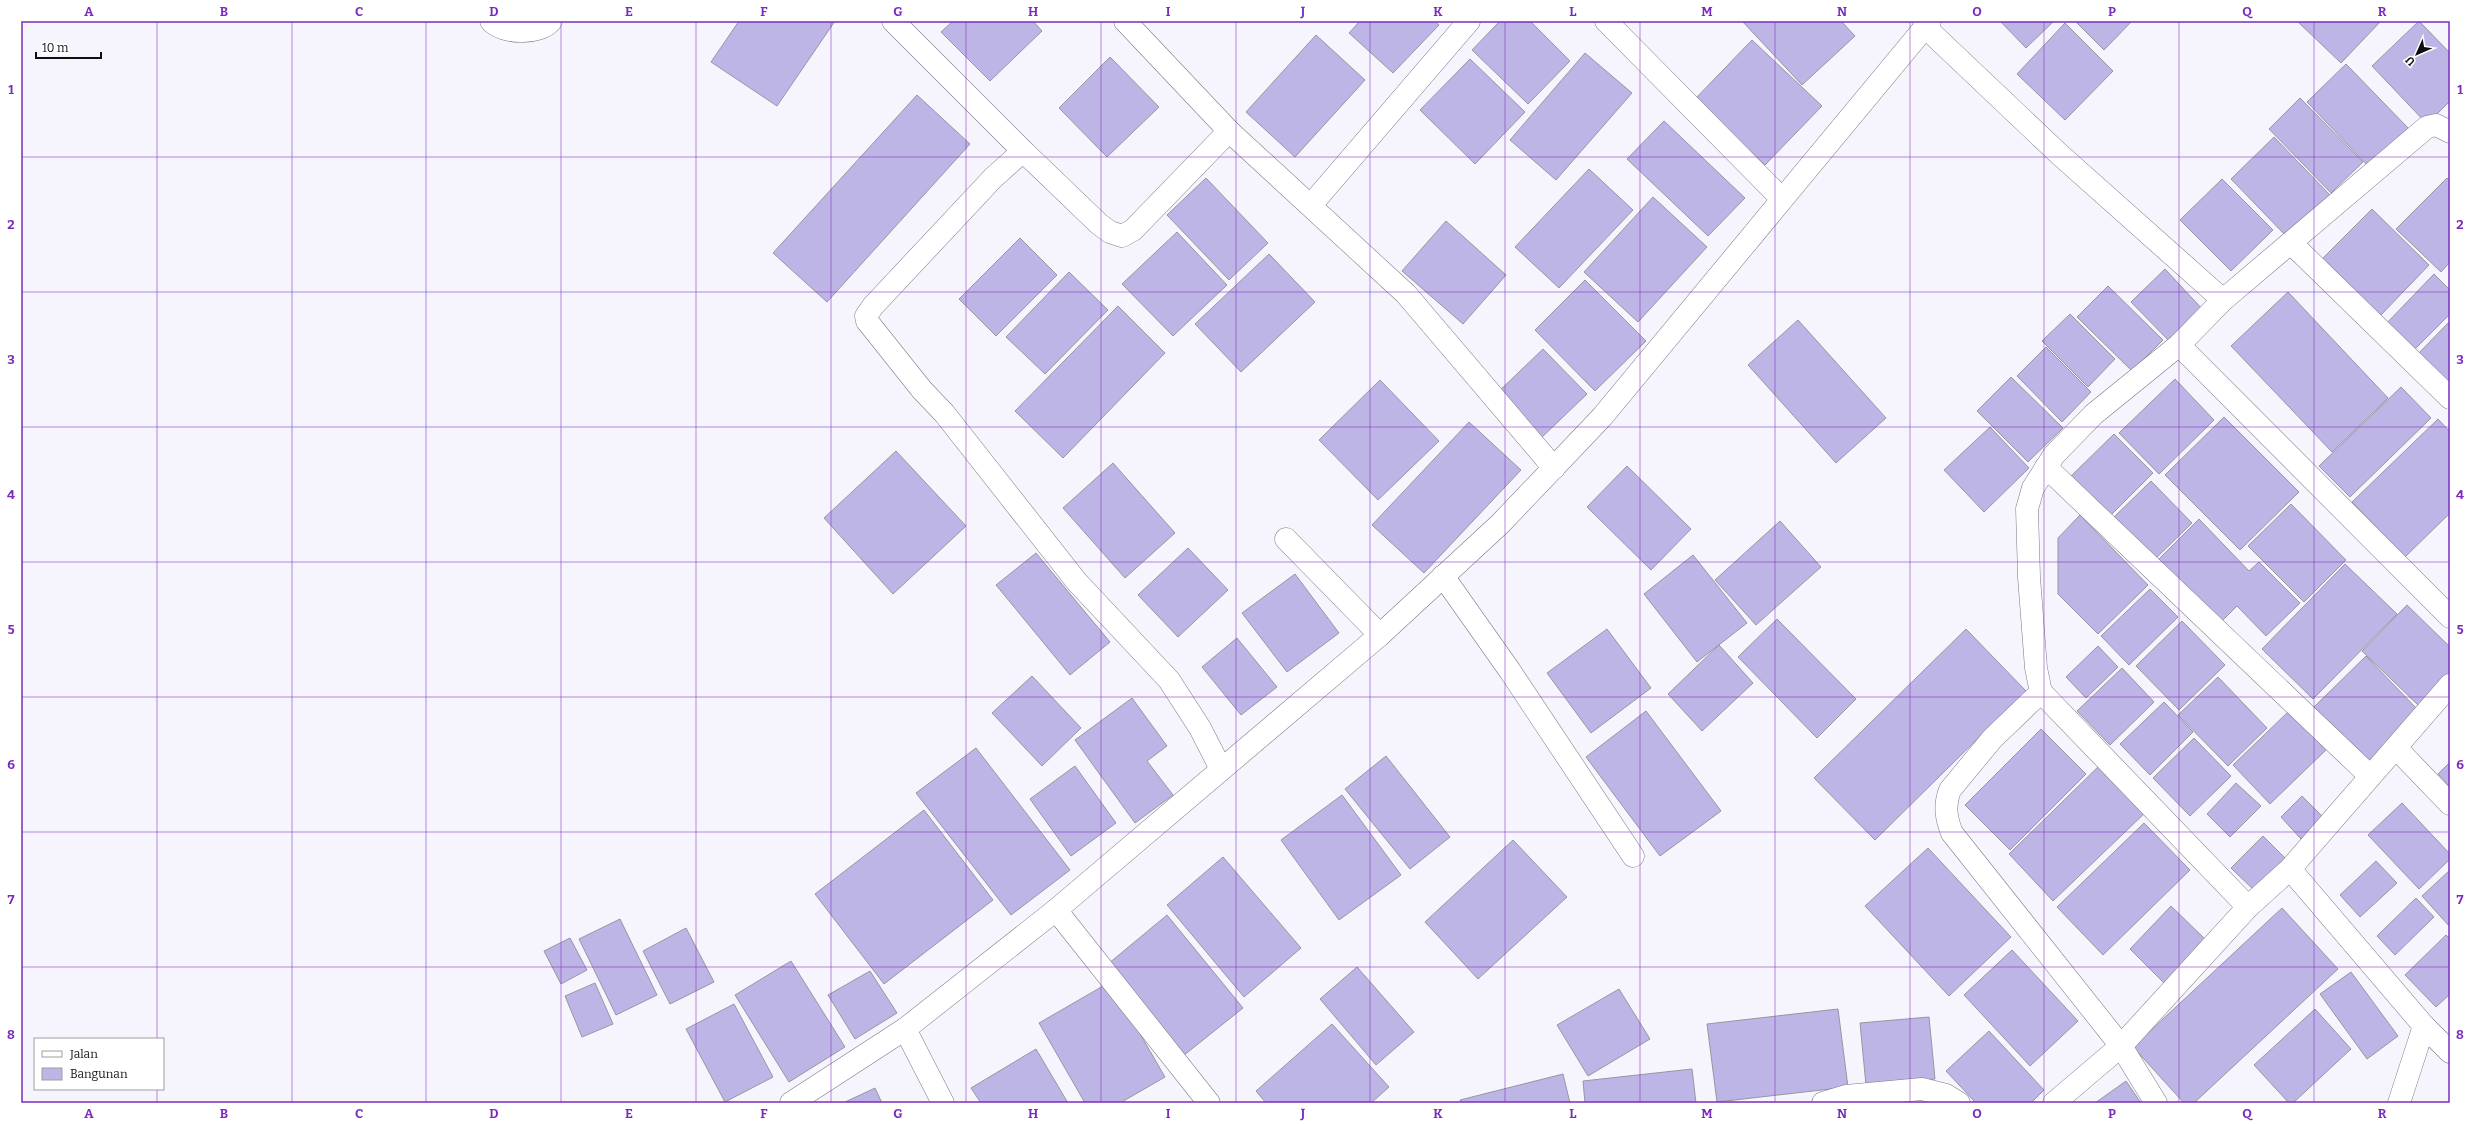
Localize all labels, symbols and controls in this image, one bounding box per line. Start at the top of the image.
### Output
text: A [84,4,94,19]
text: B [220,4,228,19]
text: C [355,4,363,19]
text: D [489,4,499,19]
text: E [625,4,633,19]
text: F [760,4,768,19]
text: G [893,4,903,19]
text: H [1028,4,1038,19]
text: I [1166,4,1171,19]
text: J [1300,4,1306,19]
text: K [1433,4,1443,19]
text: L [1569,4,1577,19]
text: M [1701,4,1713,19]
text: N [1837,4,1847,19]
text: O [1972,4,1982,19]
text: P [2108,4,2116,19]
text: Q [2242,4,2253,19]
text: R [2378,4,2387,19]
scale bar [36,34,101,60]
north arrow [2397,34,2437,74]
text: 10 m [42,41,69,55]
text: U [2403,53,2418,68]
text: 1 [8,82,14,97]
text: 1 [2457,82,2463,97]
text: 2 [7,217,15,232]
text: 2 [2456,217,2464,232]
text: 3 [7,352,15,367]
text: 3 [2456,352,2464,367]
text: 4 [7,487,15,502]
text: 4 [2456,487,2464,502]
text: 5 [7,622,15,637]
text: 5 [2456,622,2464,637]
text: 6 [7,757,15,772]
text: 6 [2456,757,2464,772]
text: 7 [8,892,15,907]
text: 7 [2457,892,2464,907]
text: 8 [7,1027,15,1042]
text: 8 [2456,1027,2464,1042]
legend [34,1038,164,1090]
text: Jalan [69,1047,98,1061]
text: Bangunan [70,1067,128,1081]
text: A [84,1106,94,1121]
text: B [220,1106,228,1121]
text: C [355,1106,363,1121]
text: D [489,1106,499,1121]
text: E [625,1106,633,1121]
text: F [760,1106,768,1121]
text: G [893,1106,903,1121]
text: H [1028,1106,1038,1121]
text: I [1166,1106,1171,1121]
text: J [1300,1106,1306,1121]
text: K [1433,1106,1443,1121]
text: L [1569,1106,1577,1121]
text: M [1701,1106,1713,1121]
text: N [1837,1106,1847,1121]
text: O [1972,1106,1982,1121]
text: P [2108,1106,2116,1121]
text: Q [2242,1106,2253,1121]
text: R [2378,1106,2387,1121]

